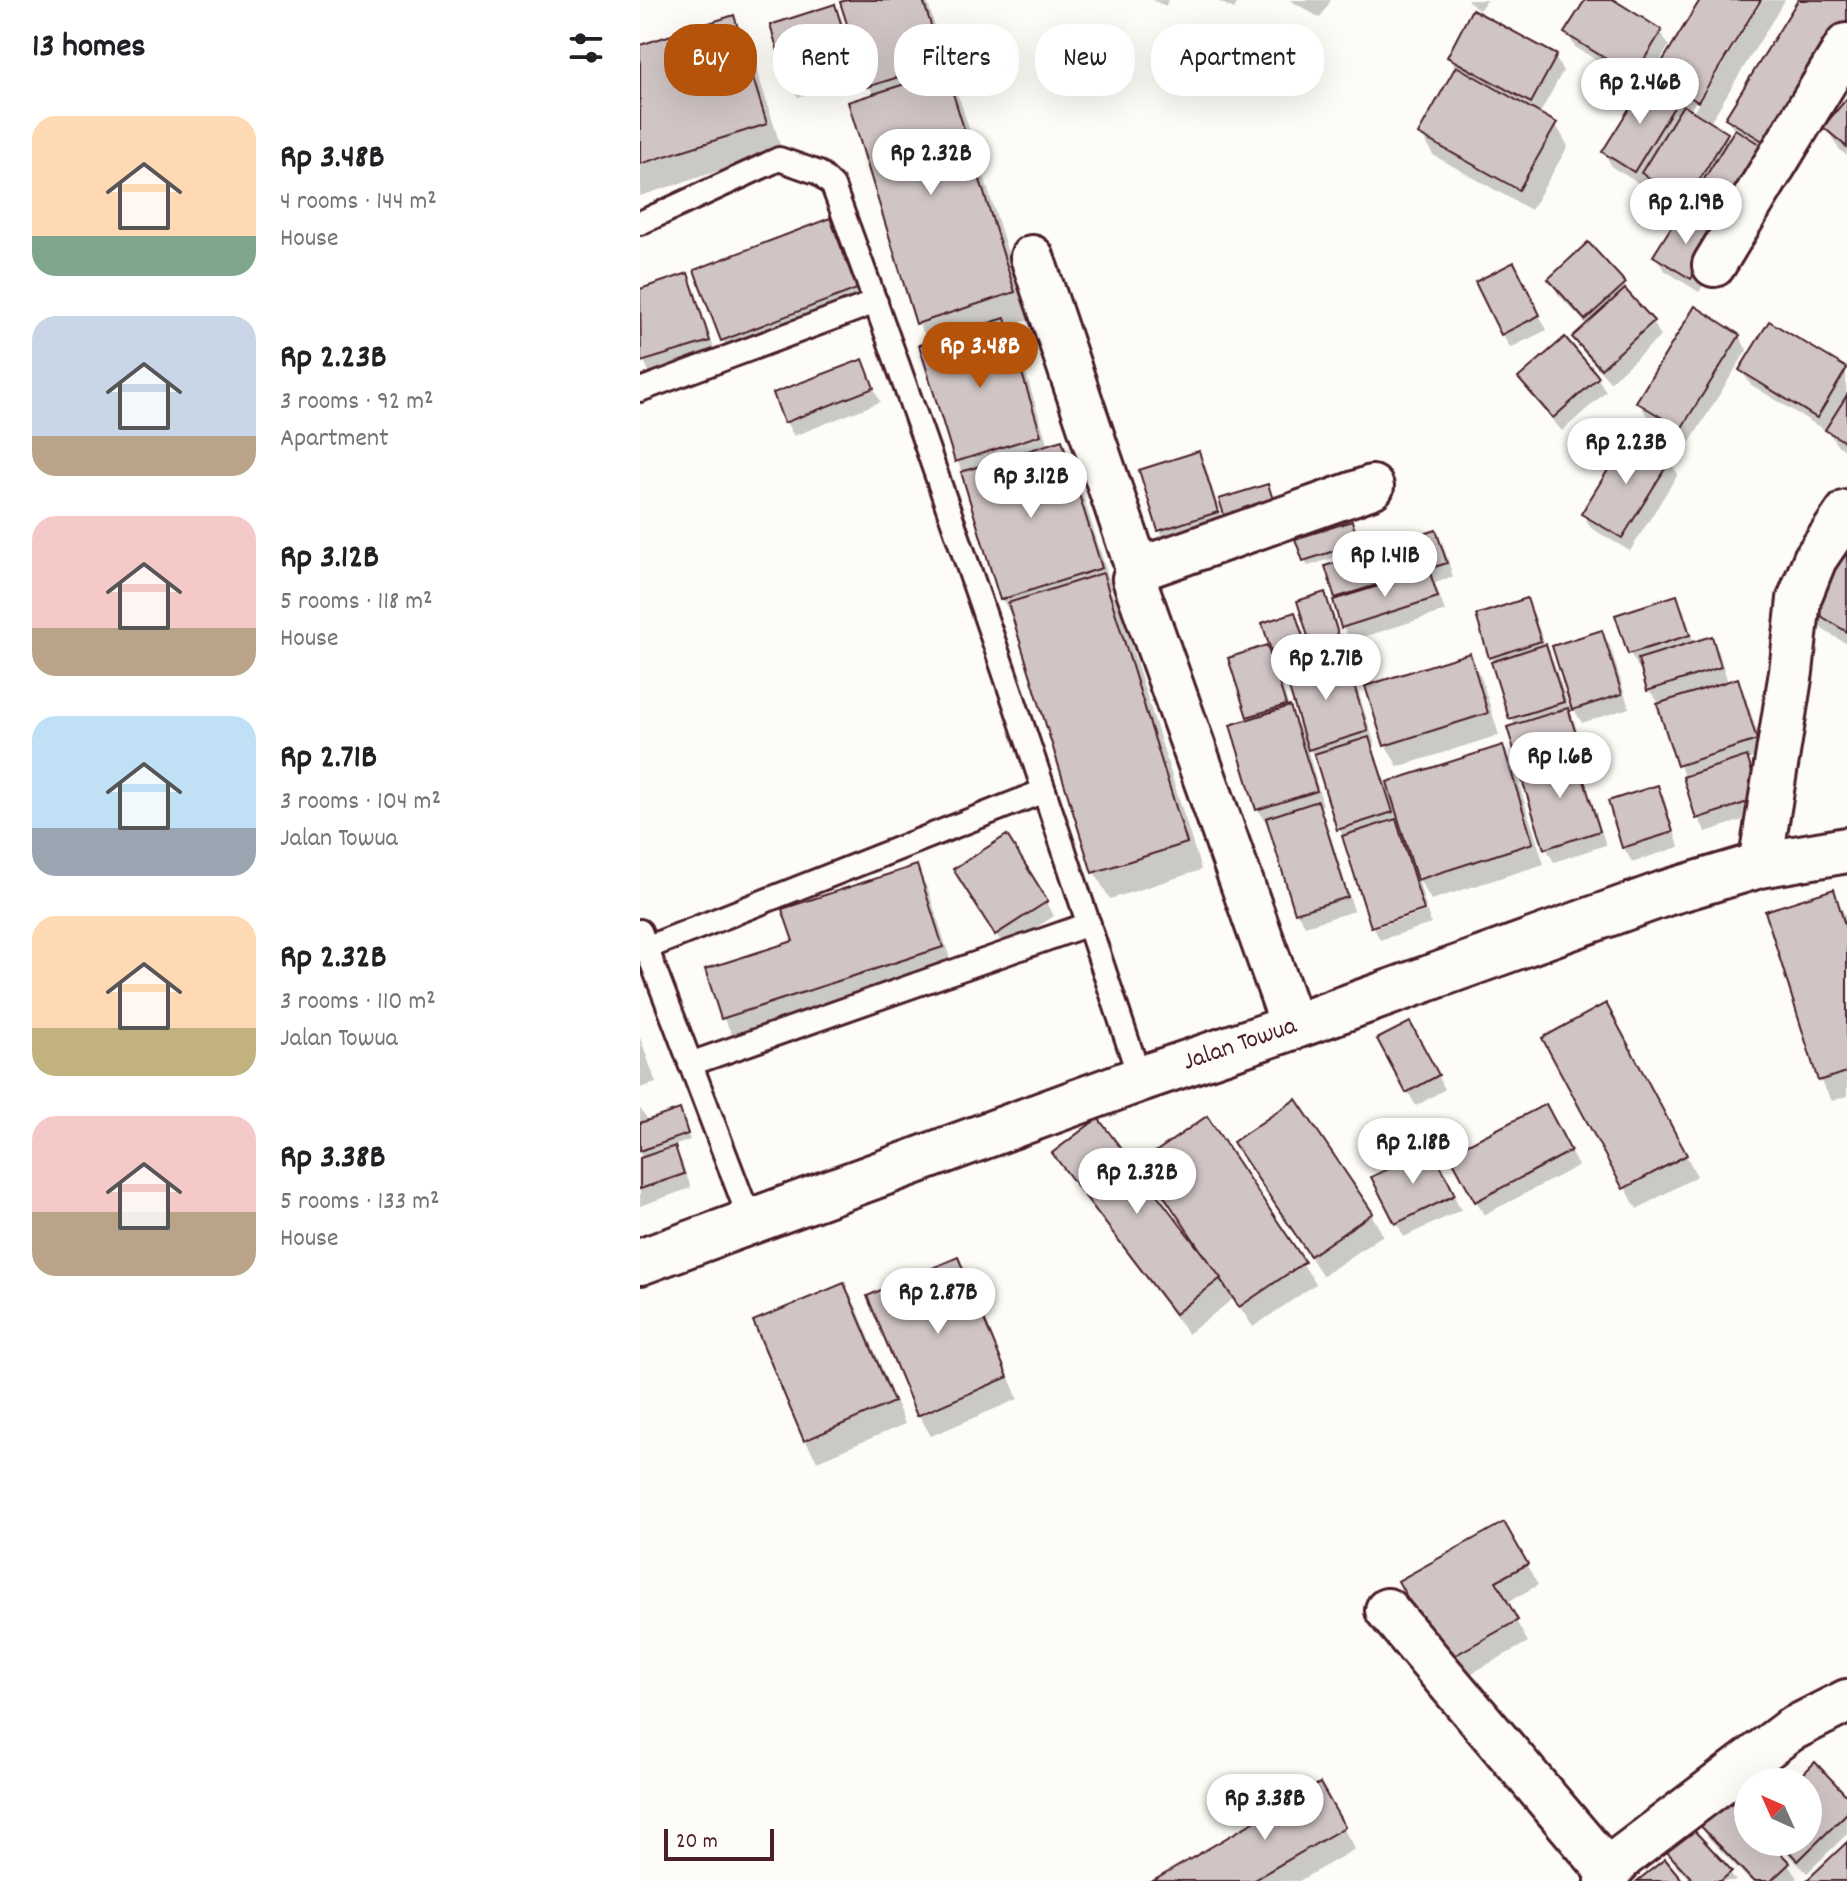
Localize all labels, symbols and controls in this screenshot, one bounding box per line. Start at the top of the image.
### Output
text: 13 homes [32,24,146,73]
chip: Buy [664,24,757,96]
chip: Rent [773,24,878,96]
chip: Filters [894,24,1019,96]
chip: New [1035,24,1135,96]
chip: Apartment [1151,24,1324,96]
icon: filters [564,26,608,70]
pin: Rp 2.46B [1557,58,1723,126]
text: Rp 2.46B [1599,65,1681,102]
pin: Rp 2.32B [848,129,1014,197]
text: Rp 3.48B [280,135,385,184]
text: Rp 2.32B [890,136,972,173]
icon: home [96,148,192,244]
pin: Rp 2.19B [1603,178,1769,246]
text: 4 rooms · 144 m² [280,184,437,221]
text: Rp 2.19B [1648,185,1724,222]
text: House [280,221,338,258]
pin: Rp 3.48B [897,322,1063,390]
text: Rp 3.48B [940,329,1020,366]
text: Rp 2.23B [280,335,387,384]
icon: home [96,348,192,444]
text: 3 rooms · 92 m² [280,384,434,421]
pin: Rp 2.23B [1543,418,1709,486]
text: Apartment [280,421,389,458]
text: Rp 2.23B [1585,425,1667,462]
pin: Rp 3.12B [948,452,1114,520]
text: Rp 3.12B [993,459,1069,496]
pin: Rp 1.41B [1302,531,1468,599]
text: Rp 3.12B [280,535,379,584]
text: Rp 1.41B [1350,538,1420,575]
icon: home [96,548,192,644]
text: 5 rooms · 118 m² [280,584,433,621]
text: House [280,621,338,658]
pin: Rp 2.71B [1243,634,1409,702]
text: Rp 2.71B [1289,641,1363,678]
pin: Rp 1.6B [1486,732,1634,800]
text: Rp 2.71B [280,735,377,784]
text: Rp 1.6B [1527,739,1593,776]
icon: home [96,748,192,844]
text: 3 rooms · 104 m² [280,784,441,821]
text: Jalan Towua [280,821,398,858]
text: Rp 2.32B [280,935,387,984]
icon: home [96,948,192,1044]
text: 3 rooms · 110 m² [280,984,436,1021]
street label: Jalan Towua [1178,1008,1302,1082]
text: Jalan Towua [280,1021,398,1058]
pin: Rp 2.18B [1330,1118,1496,1186]
text: Rp 2.18B [1376,1125,1450,1162]
text: Rp 3.38B [280,1135,386,1184]
icon: home [96,1148,192,1244]
pin: Rp 2.32B [1054,1148,1220,1216]
text: Rp 2.32B [1096,1155,1178,1192]
text: 5 rooms · 133 m² [280,1184,440,1221]
text: House [280,1221,338,1258]
pin: Rp 2.87B [855,1268,1021,1336]
text: Rp 2.87B [899,1275,978,1312]
north arrow [1734,1768,1822,1856]
map controls [1734,1768,1822,1856]
pin: Rp 3.38B [1182,1774,1348,1842]
text: Rp 3.38B [1225,1781,1305,1818]
scale bar [664,1825,774,1861]
text: 20 m [676,1827,718,1858]

